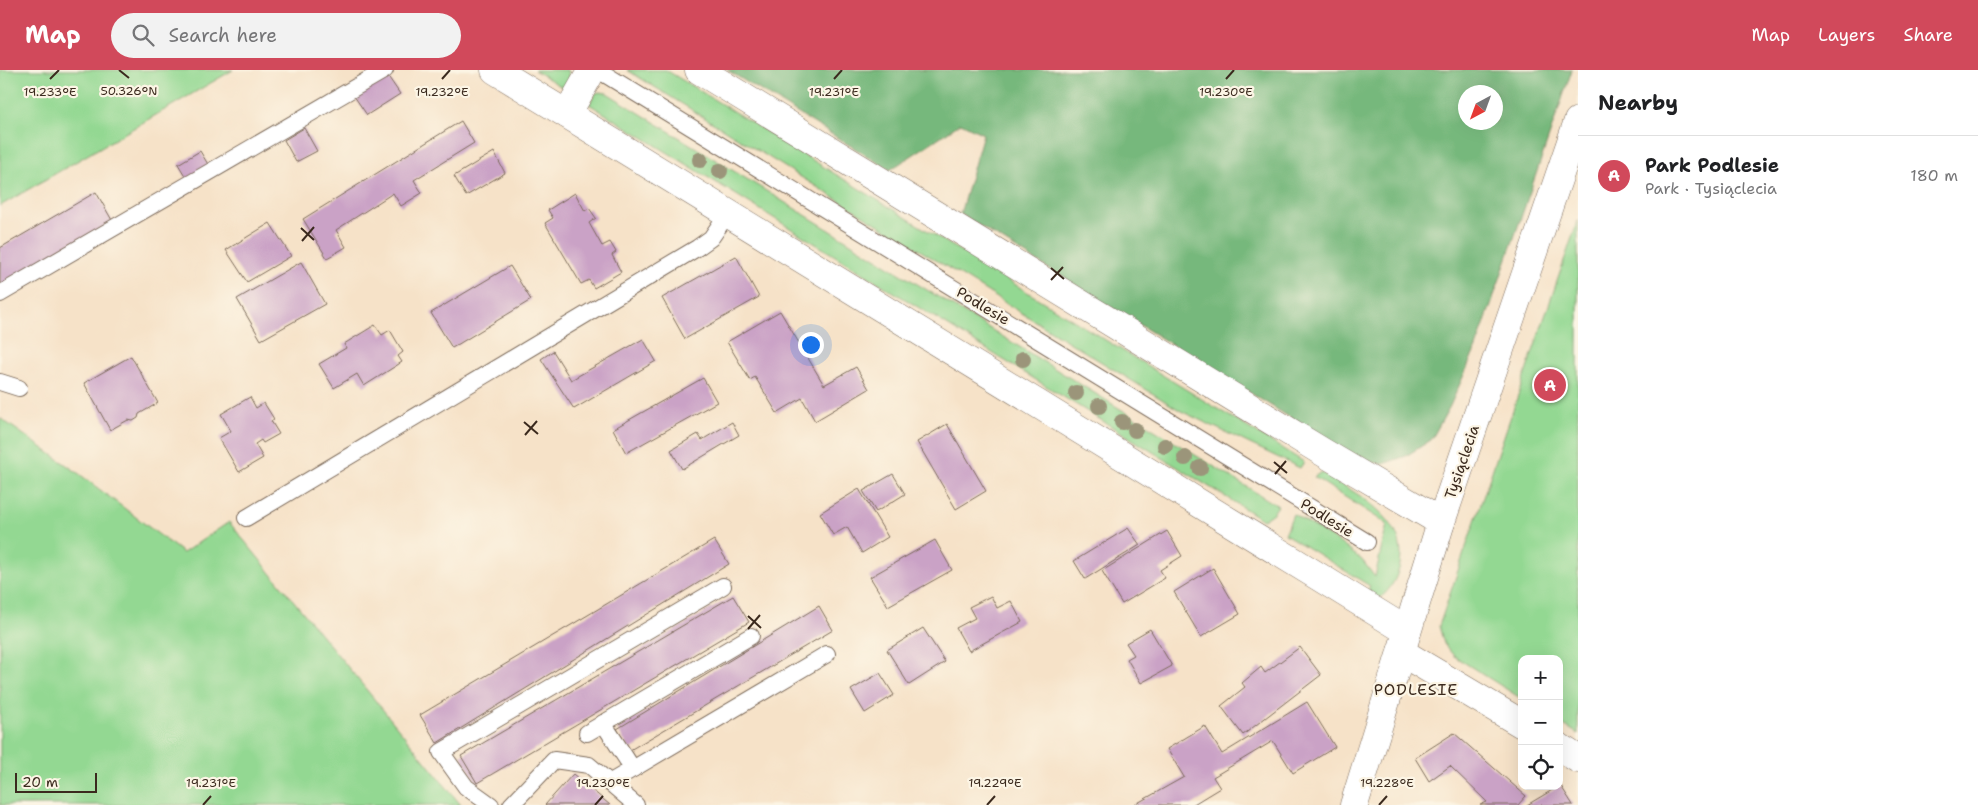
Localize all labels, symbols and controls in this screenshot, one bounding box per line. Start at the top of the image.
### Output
search box [111,13,461,58]
text: Map [25,19,81,51]
icon: search [129,21,157,49]
text: Search here [169,23,277,48]
text: Map [1752,23,1790,47]
text: Layers [1818,23,1875,47]
text: Share [1903,23,1953,47]
text: 50.326°N [100,83,158,99]
text: 19.233°E [23,84,77,100]
text: 19.232°E [415,84,469,100]
text: 19.231°E [809,84,859,100]
text: 19.230°E [1199,84,1253,100]
north arrow [1458,85,1503,130]
text: Nearby [1598,89,1678,117]
text: Park Podlesie [1645,153,1779,178]
text: A [1608,165,1620,186]
text: 180 m [1910,165,1958,186]
text: Park · Tysiąclecia [1645,178,1777,199]
street label: Podlesie [953,282,1013,330]
your location [798,332,824,358]
pin: A [1534,366,1566,404]
street label: Tysiąclecia [1440,422,1484,502]
street label: Podlesie [1297,494,1357,542]
map controls [1518,655,1563,790]
button: + [1518,655,1563,700]
district label: PODLESIE [1374,679,1458,700]
button: − [1518,700,1563,745]
button: locate [1518,745,1563,790]
scale bar [15,770,98,793]
text: 20 m [22,773,58,791]
text: 19.231°E [186,775,236,791]
text: 19.230°E [576,775,630,791]
text: 19.229°E [968,775,1022,791]
text: 19.228°E [1360,775,1414,791]

